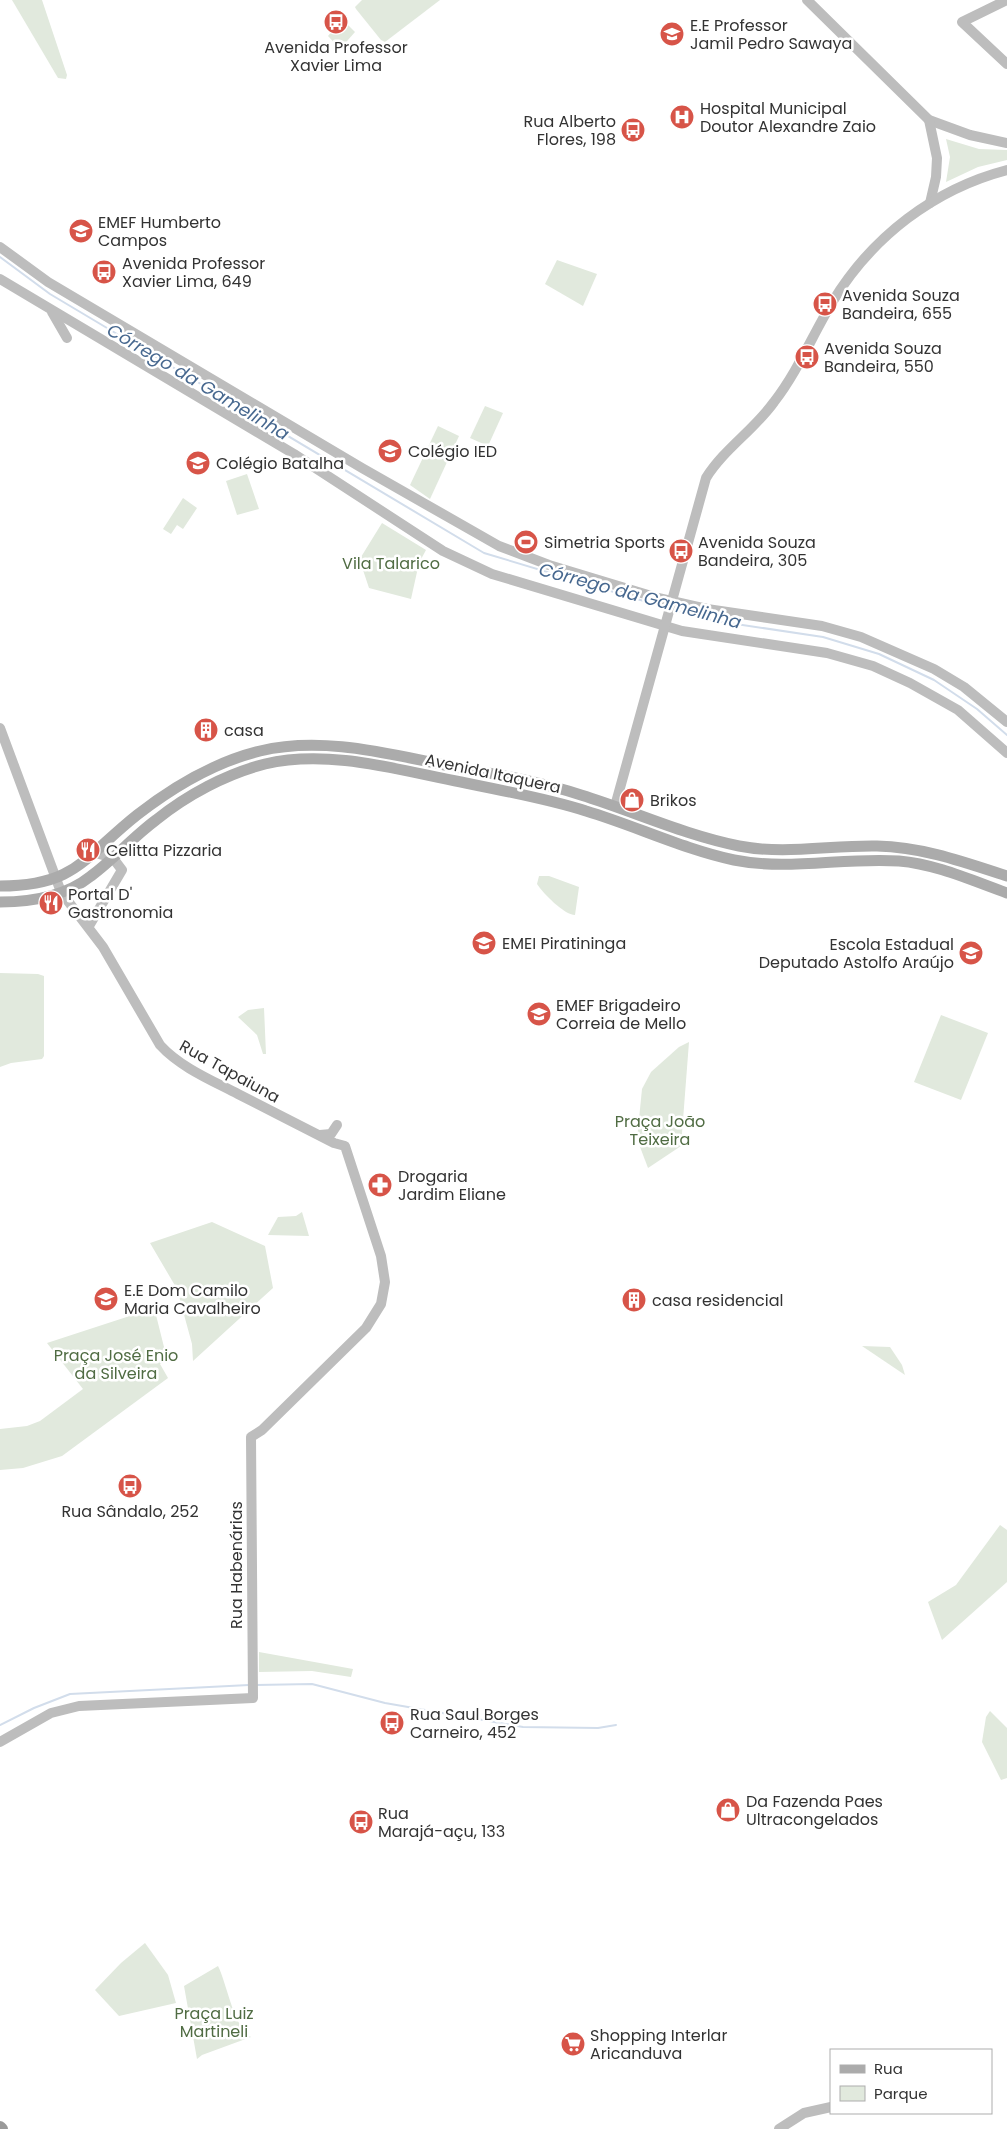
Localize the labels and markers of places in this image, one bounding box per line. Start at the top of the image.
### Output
bus stop icon: Avenida Professor Xavier Lima [323,9,349,35]
place label: E.E Professor Jamil Pedro Sawaya [690,14,852,55]
school or university icon: E.E Professor Jamil Pedro Sawaya [659,21,685,47]
place label: Avenida Professor Xavier Lima [264,36,408,77]
place label: Hospital Municipal Doutor Alexandre Zaio [700,97,876,138]
hospital icon: Hospital Municipal Doutor Alexandre Zaio [669,104,695,130]
place label: Rua Alberto Flores, 198 [523,110,616,151]
bus stop icon: Rua Alberto Flores, 198 [620,117,646,143]
place label: EMEF Humberto Campos [98,211,221,252]
school or university icon: EMEF Humberto Campos [68,218,94,244]
place label: Avenida Professor Xavier Lima, 649 [122,252,265,293]
bus stop icon: Avenida Professor Xavier Lima, 649 [91,259,117,285]
place label: Avenida Souza Bandeira, 655 [842,284,960,325]
bus stop icon: Avenida Souza Bandeira, 655 [812,291,838,317]
place label: Avenida Souza Bandeira, 550 [824,337,942,378]
bus stop icon: Avenida Souza Bandeira, 550 [794,344,820,370]
school or university icon: Colégio IED [377,438,403,464]
place label: Colégio IED [408,440,497,463]
school or university icon: Colégio Batalha [185,450,211,476]
place label: Colégio Batalha [216,452,344,475]
sports icon: Simetria Sports [513,529,539,555]
place label: Simetria Sports [544,531,665,554]
place label: Avenida Souza Bandeira, 305 [698,531,816,572]
bus stop icon: Avenida Souza Bandeira, 305 [668,538,694,564]
building icon: casa [193,717,219,743]
place label: casa [224,719,264,742]
shop icon: Brikos [619,787,645,813]
place label: Brikos [650,789,697,812]
restaurant icon: Celitta Pizzaria [75,837,101,863]
place label: Celitta Pizzaria [106,839,222,862]
place label: Portal D' Gastronomia [68,883,173,924]
restaurant icon: Portal D' Gastronomia [38,890,64,916]
school or university icon: EMEI Piratininga [471,930,497,956]
place label: EMEI Piratininga [502,932,626,955]
place label: Escola Estadual Deputado Astolfo Araújo [759,933,954,974]
school or university icon: Escola Estadual Deputado Astolfo Araújo [958,940,984,966]
place label: EMEF Brigadeiro Correia de Mello [556,994,686,1035]
school or university icon: EMEF Brigadeiro Correia de Mello [526,1001,552,1027]
place label: Drogaria Jardim Eliane [398,1165,506,1206]
pharmacy icon: Drogaria Jardim Eliane [367,1172,393,1198]
place label: E.E Dom Camilo Maria Cavalheiro [124,1279,261,1320]
school or university icon: E.E Dom Camilo Maria Cavalheiro [93,1286,119,1312]
building icon: casa residencial [621,1287,647,1313]
place label: casa residencial [652,1289,784,1312]
bus stop icon: Rua Sândalo, 252 [117,1473,143,1499]
place label: Rua Sândalo, 252 [61,1500,199,1523]
place label: Rua Saul Borges Carneiro, 452 [410,1703,539,1744]
bus stop icon: Rua Saul Borges Carneiro, 452 [379,1710,405,1736]
place label: Da Fazenda Paes Ultracongelados [746,1790,883,1831]
shop icon: Da Fazenda Paes Ultracongelados [715,1797,741,1823]
place label: Rua Marajá-açu, 133 [378,1802,505,1843]
bus stop icon: Rua Marajá-açu, 133 [348,1809,374,1835]
place label: Shopping Interlar Aricanduva [590,2024,727,2065]
supermarket icon: Shopping Interlar Aricanduva [560,2031,586,2057]

